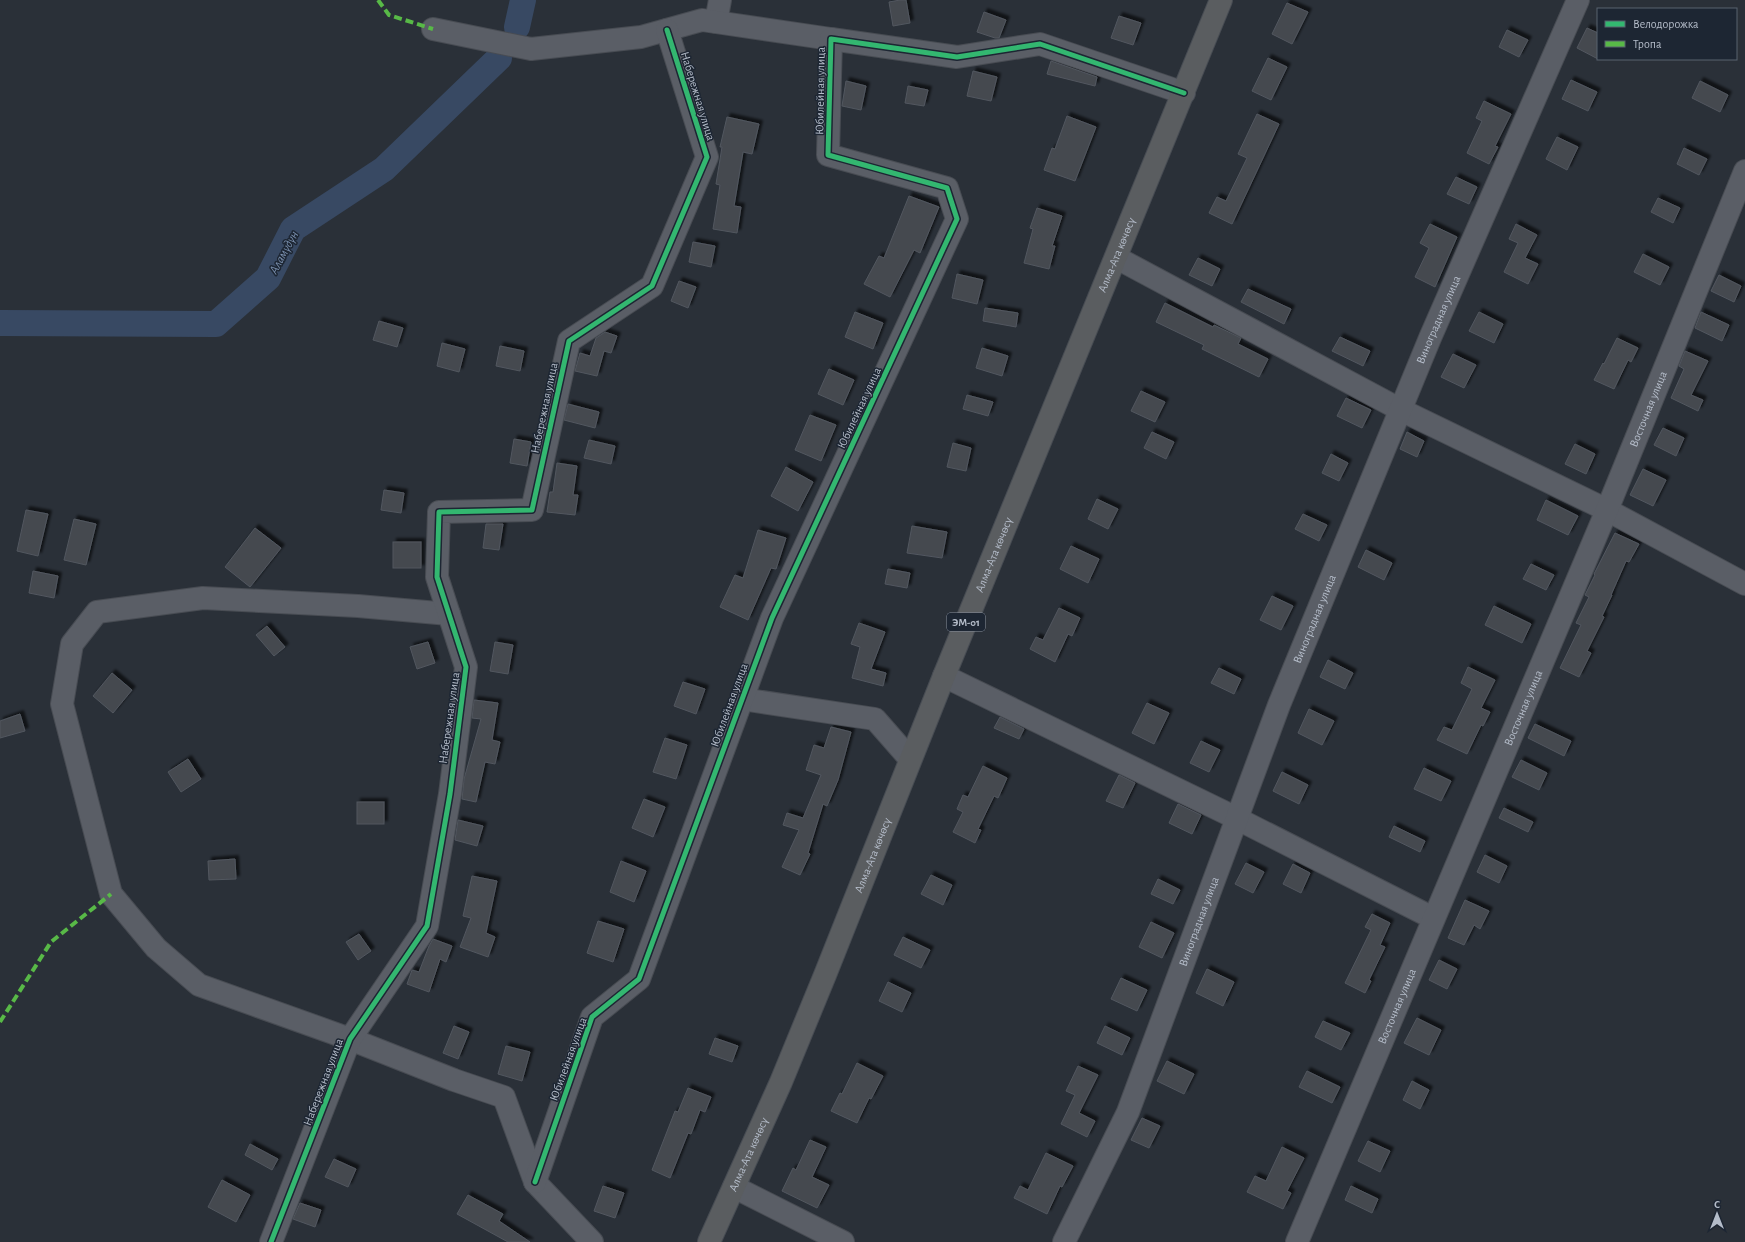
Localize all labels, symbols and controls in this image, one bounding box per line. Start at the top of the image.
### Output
legend [1597,8,1737,60]
text: Велодорожка [1633,18,1699,30]
text: Тропа [1633,38,1662,50]
street label: Юбилейная улица [813,46,828,135]
street label: Набережная улица [678,50,717,143]
street label: Алма-Ата көчөсү [1096,216,1137,294]
water label: Аламүдүн [267,229,301,277]
street label: Виноградная улица [1414,273,1463,365]
street label: Набережная улица [529,361,561,455]
street label: Юбилейная улица [835,365,884,451]
street label: Восточная улица [1627,369,1669,449]
street label: Алма-Ата көчөсү [973,516,1014,594]
street label: Виноградная улица [1291,572,1338,665]
road number: ЭМ-01 [947,613,985,631]
street label: Юбилейная улица [708,661,751,749]
street label: Восточная улица [1502,668,1545,747]
street label: Набережная улица [437,671,462,765]
street label: Алма-Ата көчөсү [852,816,893,895]
street label: Виноградная улица [1177,875,1221,968]
street label: Восточная улица [1376,966,1418,1046]
street label: Юбилейная улица [547,1015,590,1103]
street label: Набережная улица [301,1036,346,1128]
street label: Алма-Ата көчөсү [727,1116,770,1193]
north arrow [1697,1194,1737,1234]
text: С [1714,1199,1720,1210]

